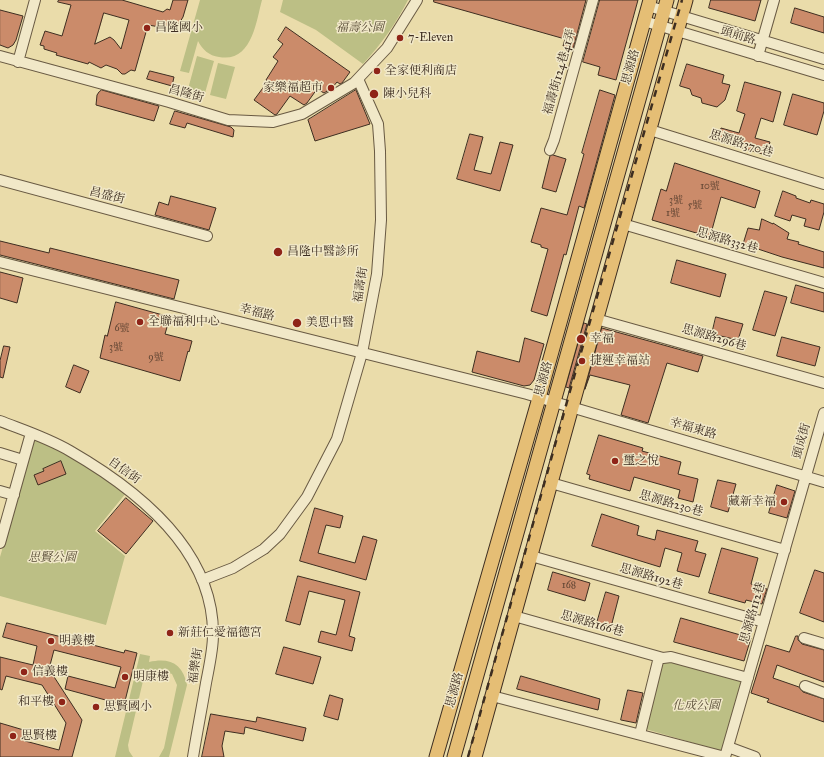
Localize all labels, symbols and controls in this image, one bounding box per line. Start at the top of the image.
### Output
place label: 昌隆國小 [155,21,203,35]
park label: 福壽公園 [336,21,384,35]
marker: 昌隆國小 [142,23,152,33]
street label: 頭前路 [719,24,757,48]
street label: 福壽街124巷41弄 [541,27,579,117]
place label: 7-Eleven [408,31,453,45]
marker: 7-Eleven [395,33,405,43]
street label: 思源路 [619,48,643,86]
place label: 全家便利商店 [385,64,457,78]
marker: 全家便利商店 [372,66,382,76]
place label: 家樂福超市 [263,81,323,95]
street label: 昌隆街 [167,82,205,106]
marker: 家樂福超市 [326,83,336,93]
place label: 陳小兒科 [383,87,431,101]
marker: 陳小兒科 [368,88,380,100]
street label: 思源路370巷 [707,127,775,161]
house number: 10號 [700,181,720,193]
street label: 昌盛街 [88,185,126,207]
house number: 3號 [669,195,683,207]
house number: 5號 [688,200,702,212]
house number: 1號 [666,208,680,220]
street label: 思源路332巷 [694,225,760,257]
place label: 昌隆中醫診所 [287,245,359,259]
marker: 昌隆中醫診所 [272,246,284,258]
street label: 福壽街 [351,266,371,304]
street label: 幸福路 [238,302,276,324]
place label: 全聯福利中心 [148,315,220,329]
place label: 美恩中醫 [306,316,354,330]
marker: 全聯福利中心 [135,317,145,327]
marker: 美恩中醫 [291,317,303,329]
street label: 思源路296巷 [680,322,748,354]
house number: 6號 [114,323,130,335]
place label: 幸福 [590,332,614,346]
marker: 幸福 [575,333,587,345]
house number: 3號 [109,342,123,354]
house number: 9號 [148,352,164,364]
place label: 捷運幸福站 [590,354,650,368]
marker: 捷運幸福站 [577,356,587,366]
street label: 思源路 [532,360,556,398]
street label: 幸福東路 [668,415,718,443]
street label: 頭成街 [790,422,814,460]
place label: 璽之悅 [623,454,659,468]
street label: 自信街 [105,455,143,487]
marker: 璽之悅 [610,456,620,466]
street label: 思源路230巷 [637,488,705,520]
place label: 藏新幸福 [728,495,776,509]
marker: 藏新幸福 [779,497,789,507]
park label: 思賢公園 [28,551,76,565]
street label: 思源路192巷 [618,561,684,593]
house number: 168 [562,580,576,592]
street label: 思源路112巷 [737,581,769,645]
street label: 思源路166巷 [559,608,625,640]
place label: 新莊仁愛福德宮 [178,626,262,640]
marker: 新莊仁愛福德宮 [165,628,175,638]
place label: 明義樓 [59,634,95,648]
marker: 明義樓 [46,636,56,646]
street label: 福樂街 [186,647,206,685]
place label: 信義樓 [32,665,68,679]
marker: 信義樓 [19,667,29,677]
place label: 明康樓 [133,670,169,684]
street label: 思源路 [443,671,467,709]
marker: 明康樓 [120,672,130,682]
place label: 和平樓 [18,695,54,709]
marker: 和平樓 [57,697,67,707]
park label: 化成公園 [672,699,720,713]
place label: 思賢國小 [104,700,152,714]
marker: 思賢國小 [91,702,101,712]
place label: 思賢樓 [21,729,57,743]
marker: 思賢樓 [8,731,18,741]

